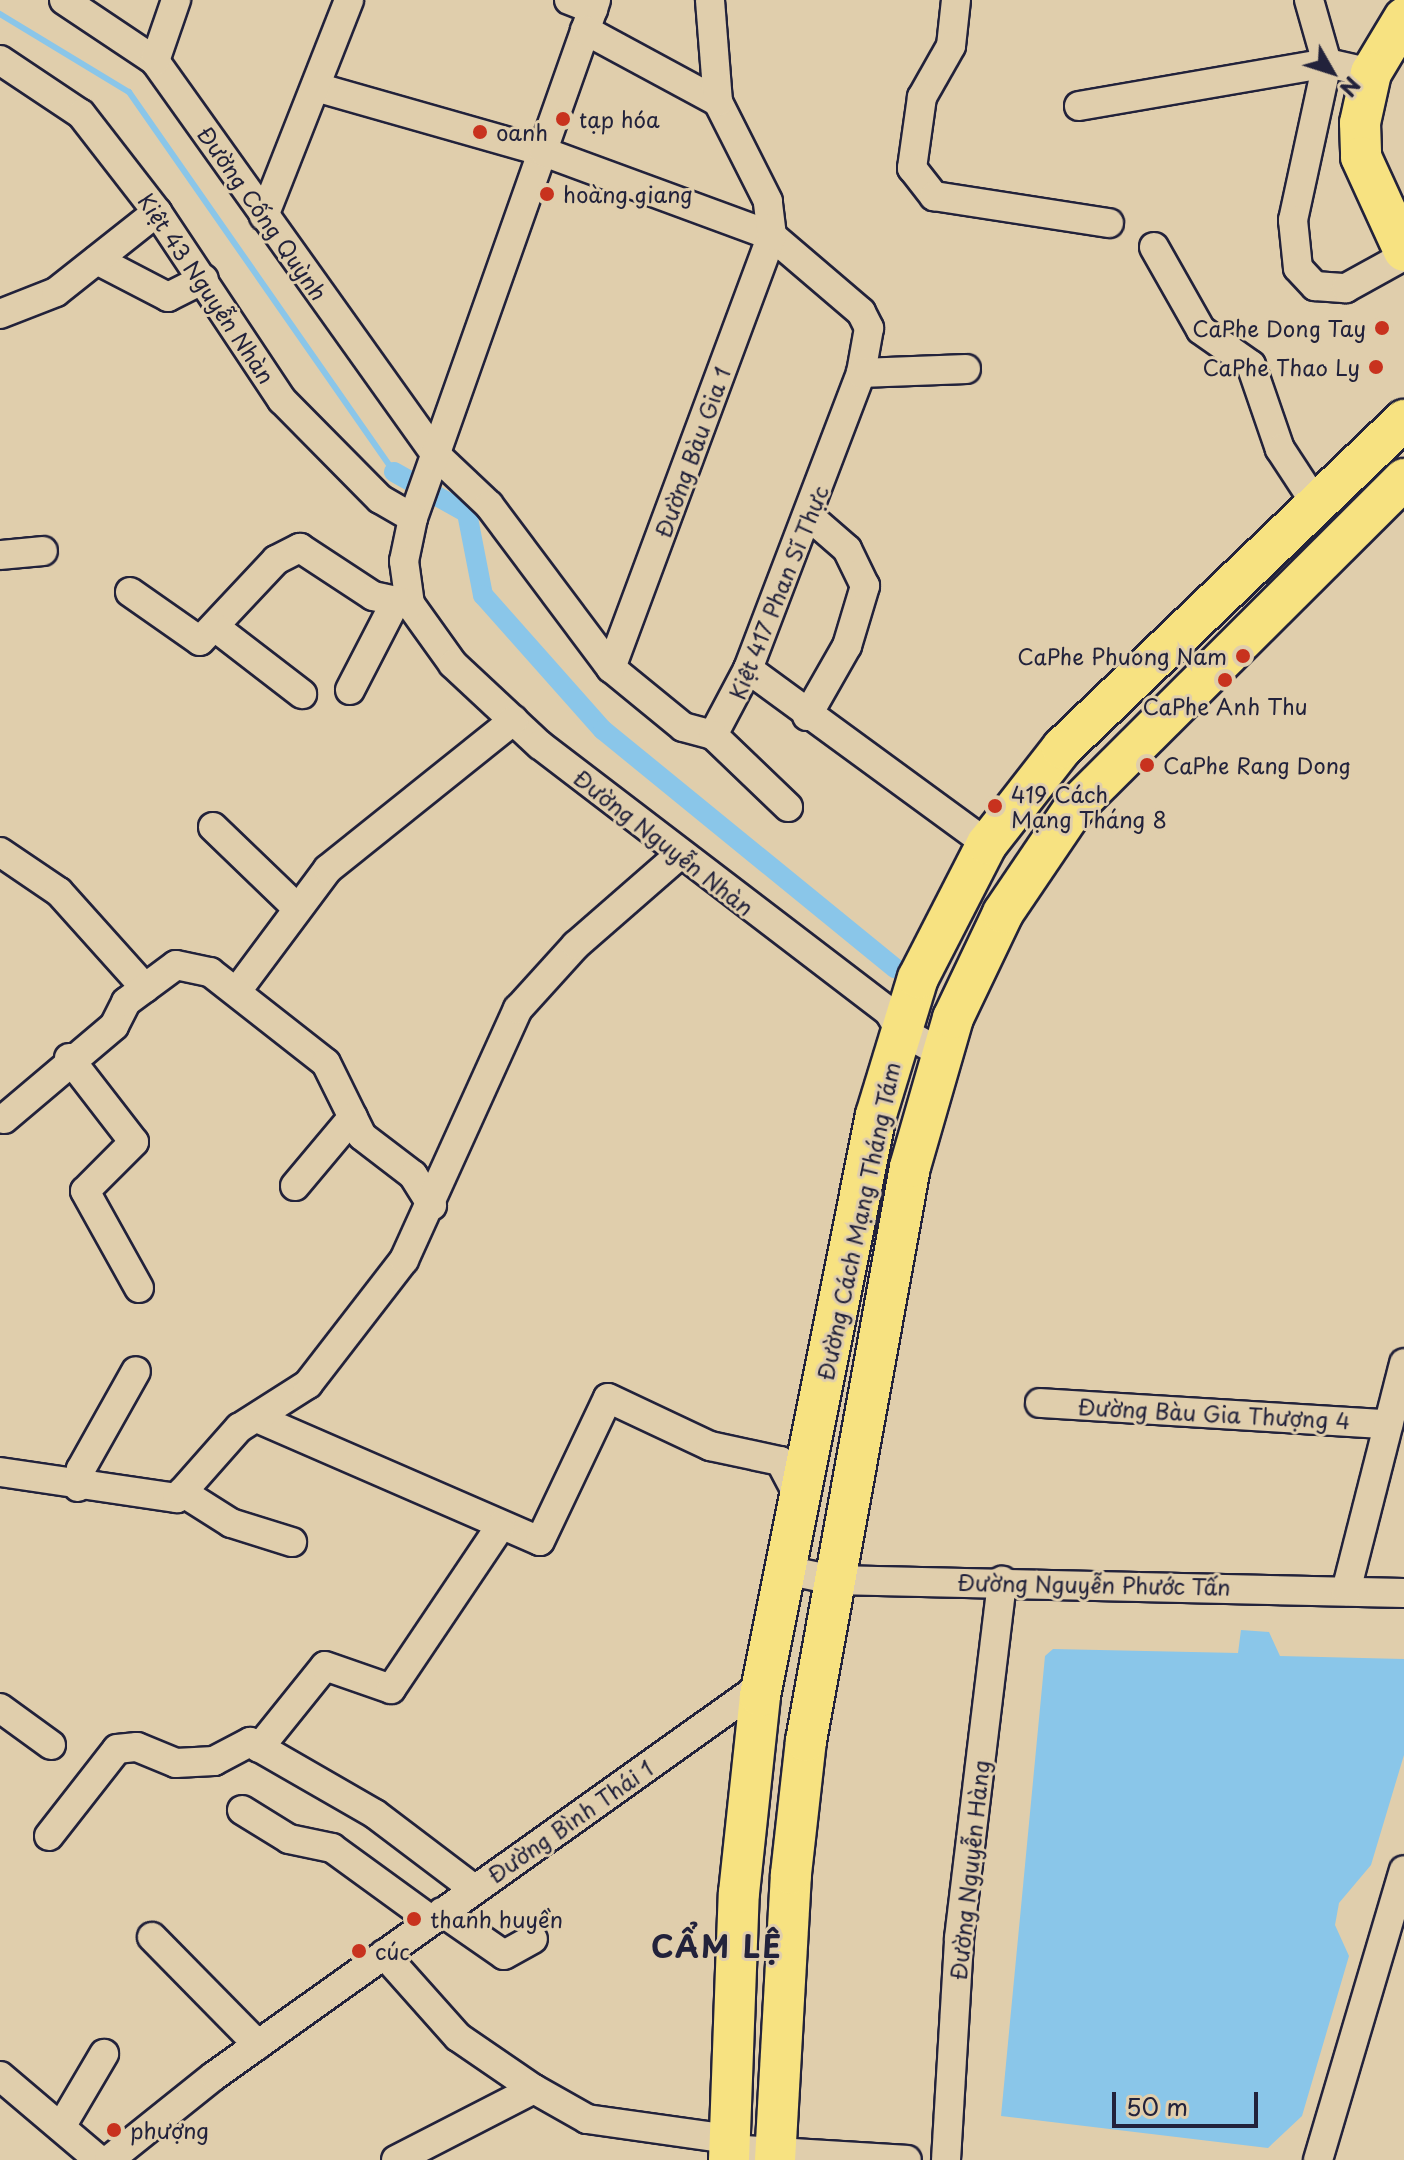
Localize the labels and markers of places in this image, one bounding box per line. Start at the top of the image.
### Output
place label: tạp hóa [579,106,660,132]
marker: tạp hóa [554,110,572,128]
place label: oanh [496,119,548,145]
marker: oanh [471,123,489,141]
place label: hoàng giang [563,181,694,207]
marker: hoàng giang [538,185,556,203]
place label: CaPhe Dong Tay [1192,315,1366,341]
marker: CaPhe Dong Tay [1373,319,1391,337]
place label: CaPhe Thao Ly [1202,354,1360,380]
marker: CaPhe Thao Ly [1367,358,1385,376]
place label: CaPhe Phuong Nam [1019,643,1227,669]
marker: CaPhe Phuong Nam [1234,647,1252,665]
marker: CaPhe Anh Thu [1216,671,1234,689]
place label: CaPhe Anh Thu [1143,693,1307,719]
place label: CaPhe Rang Dong [1163,752,1353,778]
marker: CaPhe Rang Dong [1138,756,1156,774]
place label: 419 Cách Mạng Tháng 8 [1011,780,1166,832]
marker: 419 Cách Mạng Tháng 8 [986,797,1004,815]
place label: thanh huyền [430,1906,562,1932]
marker: thanh huyền [405,1910,423,1928]
place label: cúc [375,1938,410,1964]
marker: cúc [350,1942,368,1960]
place label: phượng [130,2117,209,2143]
marker: phượng [105,2121,123,2139]

